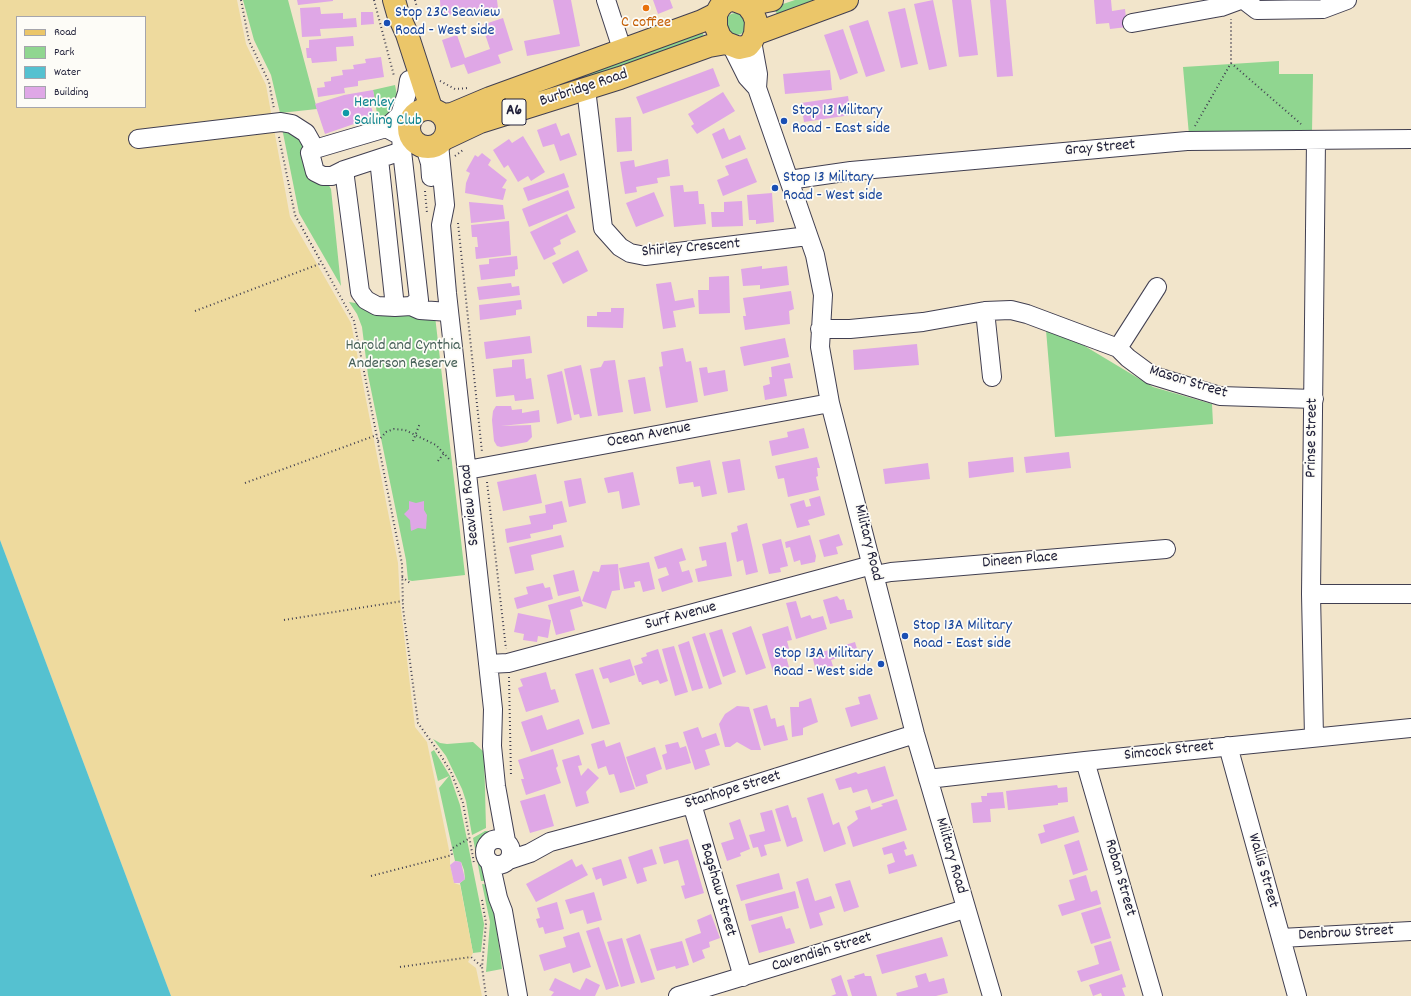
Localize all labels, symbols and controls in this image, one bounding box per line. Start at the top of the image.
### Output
marker: C coffee [641,3,651,13]
place label: Stop 23C Seaview Road - West side [395,4,500,42]
place label: C coffee [621,14,671,34]
legend [16,16,146,108]
marker: Stop 23C Seaview Road - West side [382,18,392,28]
text: Road [54,24,76,41]
text: Park [54,44,74,61]
text: Water [54,64,81,81]
street label: Burbridge Road [538,66,630,112]
text: Building [54,84,89,101]
place label: Henley Sailing Club [354,94,422,132]
road number: A6 [502,99,526,125]
place label: Stop 13 Military Road - East side [792,102,890,140]
marker: Henley Sailing Club [341,108,351,118]
marker: Stop 13 Military Road - East side [779,116,789,126]
street label: Gray Street [1064,136,1136,162]
place label: Stop 13 Military Road - West side [783,169,882,207]
marker: Stop 13 Military Road - West side [770,183,780,193]
street label: Shirley Crescent [641,235,741,263]
park label: Harold and Cynthia Anderson Reserve [345,337,461,375]
street label: Mason Street [1147,362,1229,404]
street label: Prinse Street [1303,398,1323,478]
street label: Ocean Avenue [605,418,693,454]
street label: Seaview Road [457,463,485,547]
street label: Military Road [848,503,886,583]
street label: Dineen Place [981,548,1059,574]
street label: Surf Avenue [643,598,719,636]
place label: Stop 13A Military Road - East side [913,617,1012,655]
marker: Stop 13A Military Road - East side [900,631,910,641]
place label: Stop 13A Military Road - West side [774,645,873,683]
marker: Stop 13A Military Road - West side [876,659,886,669]
street label: Simcock Street [1123,738,1215,766]
street label: Stanhope Street [683,767,783,815]
street label: Military Road [930,816,970,896]
street label: Wallis Street [1242,832,1282,910]
street label: Roban Street [1099,837,1139,919]
street label: Bagshaw Street [694,841,740,939]
street label: Denbrow Street [1298,922,1394,946]
street label: Cavendish Street [770,929,874,977]

